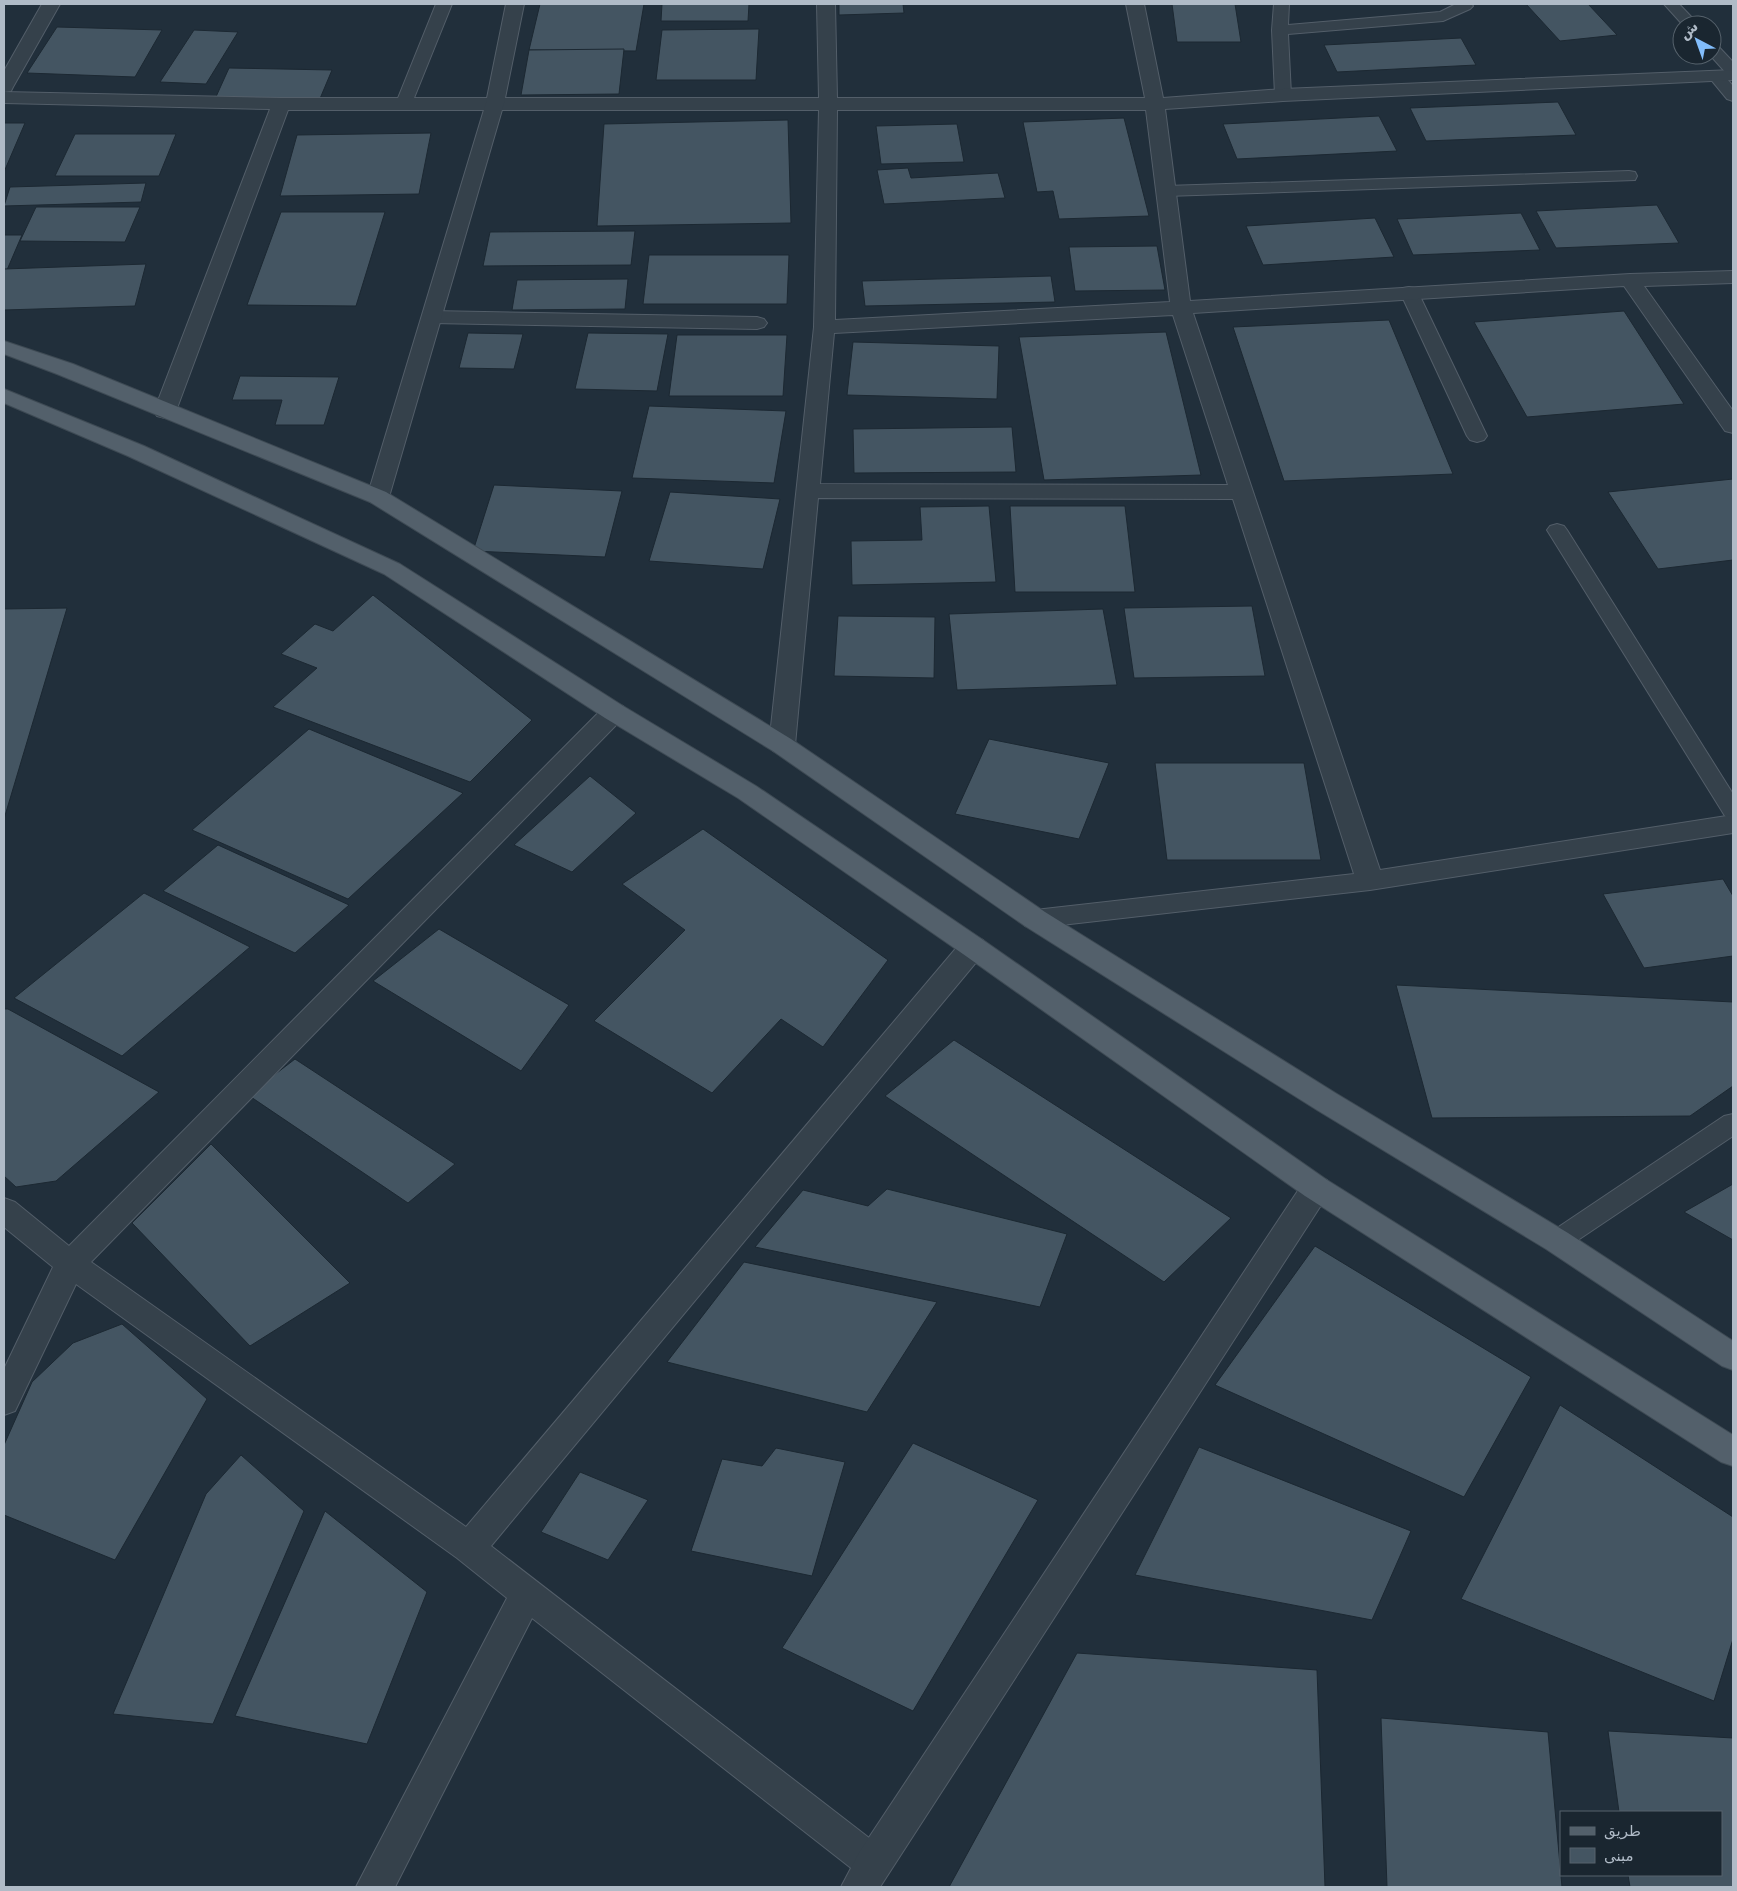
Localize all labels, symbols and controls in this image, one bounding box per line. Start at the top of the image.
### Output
north arrow [1672,15,1722,65]
text: ش [1676,18,1701,43]
legend [1560,1811,1722,1876]
text: طريق [1604,1822,1641,1840]
text: مبنى [1604,1847,1634,1865]

